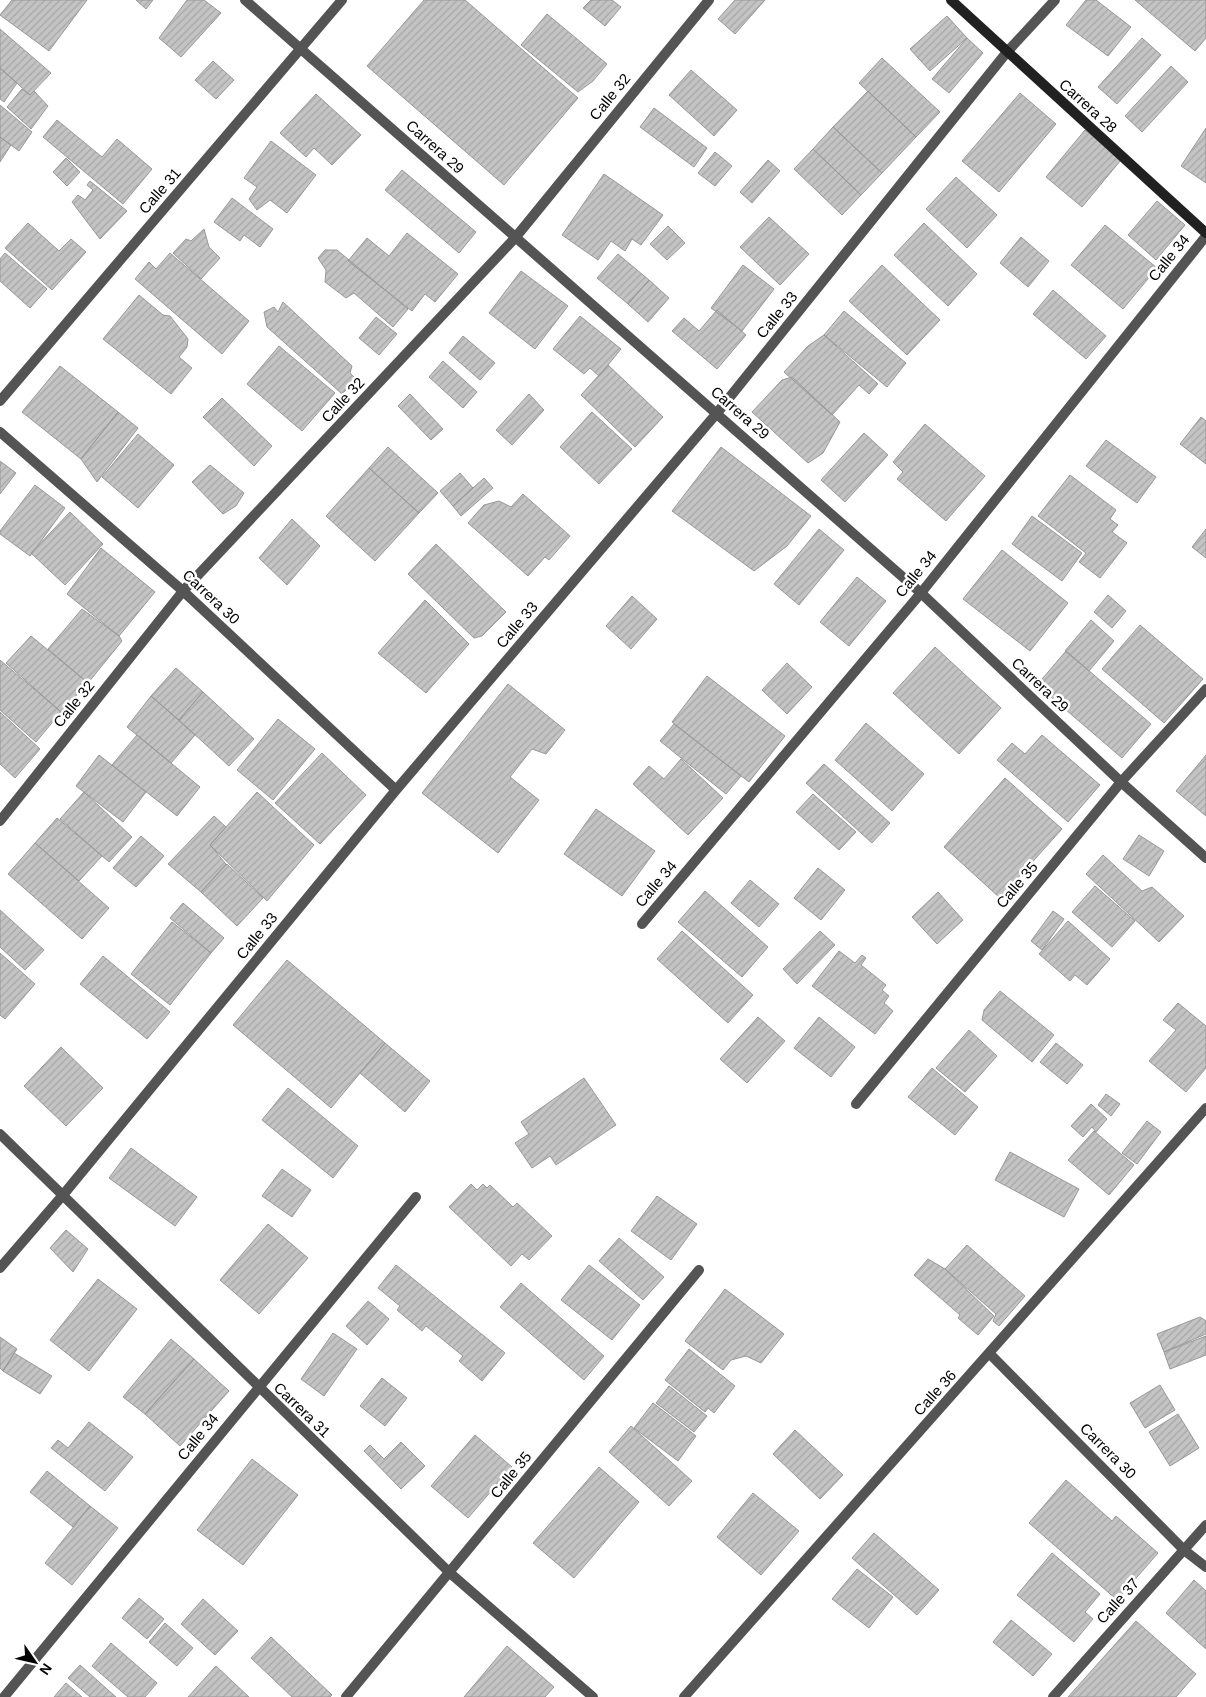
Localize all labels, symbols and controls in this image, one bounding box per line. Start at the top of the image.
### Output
street label: Calle 32 [586,70,634,123]
street label: Carrera 28 [1056,75,1121,136]
street label: Carrera 29 [403,116,468,177]
street label: Calle 31 [135,164,184,217]
street label: Calle 34 [1145,231,1193,284]
street label: Calle 33 [753,288,801,341]
street label: Calle 32 [318,374,368,426]
street label: Carrera 29 [708,383,773,443]
street label: Calle 34 [892,547,940,600]
street label: Carrera 30 [179,566,243,627]
street label: Calle 33 [492,598,541,651]
street label: Carrera 29 [1008,654,1072,715]
street label: Calle 32 [50,677,98,730]
street label: Calle 34 [631,857,680,910]
street label: Calle 35 [992,858,1041,911]
street label: Calle 33 [233,909,281,962]
street label: Calle 36 [910,1367,959,1419]
street label: Carrera 31 [271,1379,334,1441]
street label: Calle 34 [174,1410,222,1463]
street label: Carrera 30 [1077,1419,1140,1482]
street label: Calle 35 [487,1448,535,1501]
street label: Calle 37 [1093,1575,1142,1627]
north arrow [10,1637,60,1687]
text: N [36,1661,55,1678]

